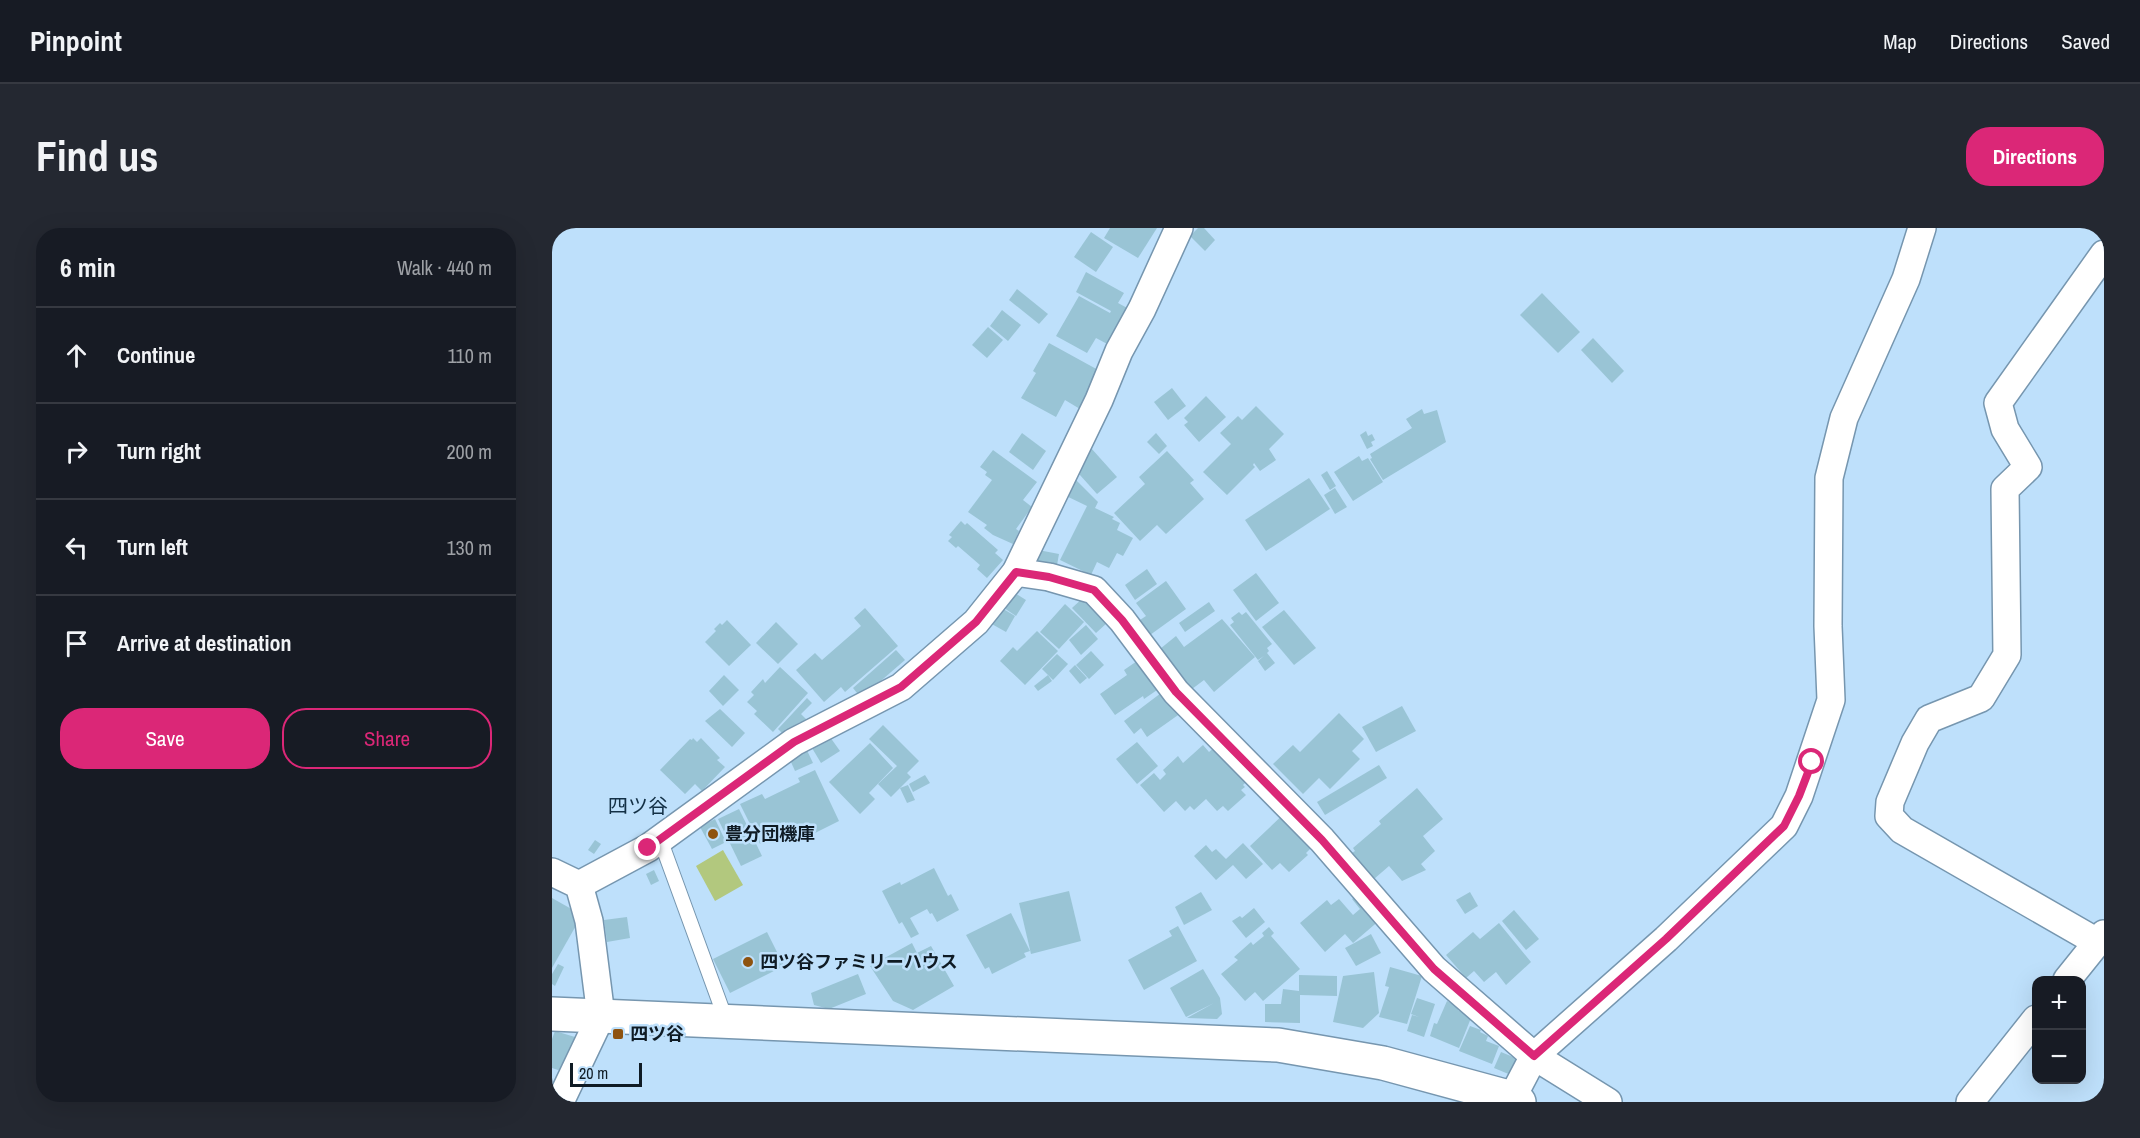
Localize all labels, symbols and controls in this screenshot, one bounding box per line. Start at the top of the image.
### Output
text: Pinpoint [30,22,122,60]
text: Map [1883,27,1917,56]
text: Directions [1950,27,2028,56]
text: Saved [2061,27,2110,56]
button: Directions [1966,127,2104,186]
text: Find us [36,128,158,184]
text: 6 min [60,250,116,285]
text: Walk · 440 m [397,254,492,281]
icon: ahead [60,339,93,372]
text: Continue [117,340,195,370]
text: 110 m [448,342,492,369]
icon: right [60,435,93,468]
text: Turn right [117,436,201,466]
text: 200 m [446,438,492,465]
icon: left [60,531,93,564]
text: Turn left [117,532,188,562]
text: 130 m [446,534,492,561]
icon: arrive [60,627,93,660]
text: Arrive at destination [117,628,291,658]
button: Save [60,708,270,769]
button: Share [282,708,492,769]
route start [1798,748,1824,774]
district label: 四ツ谷 [608,792,668,819]
place label: 豊分団機庫 [725,821,815,846]
marker: 豊分団機庫 [706,827,720,841]
route end [634,834,660,860]
place label: 四ツ谷ファミリーハウス [760,949,958,974]
marker: 四ツ谷ファミリーハウス [741,955,755,969]
map controls [2032,976,2086,1084]
button: + [2032,976,2086,1030]
place label: 四ツ谷 [630,1021,684,1046]
marker: 四ツ谷 [611,1027,625,1041]
button: − [2032,1030,2086,1084]
scale bar [570,1060,642,1088]
text: 20 m [579,1062,608,1084]

